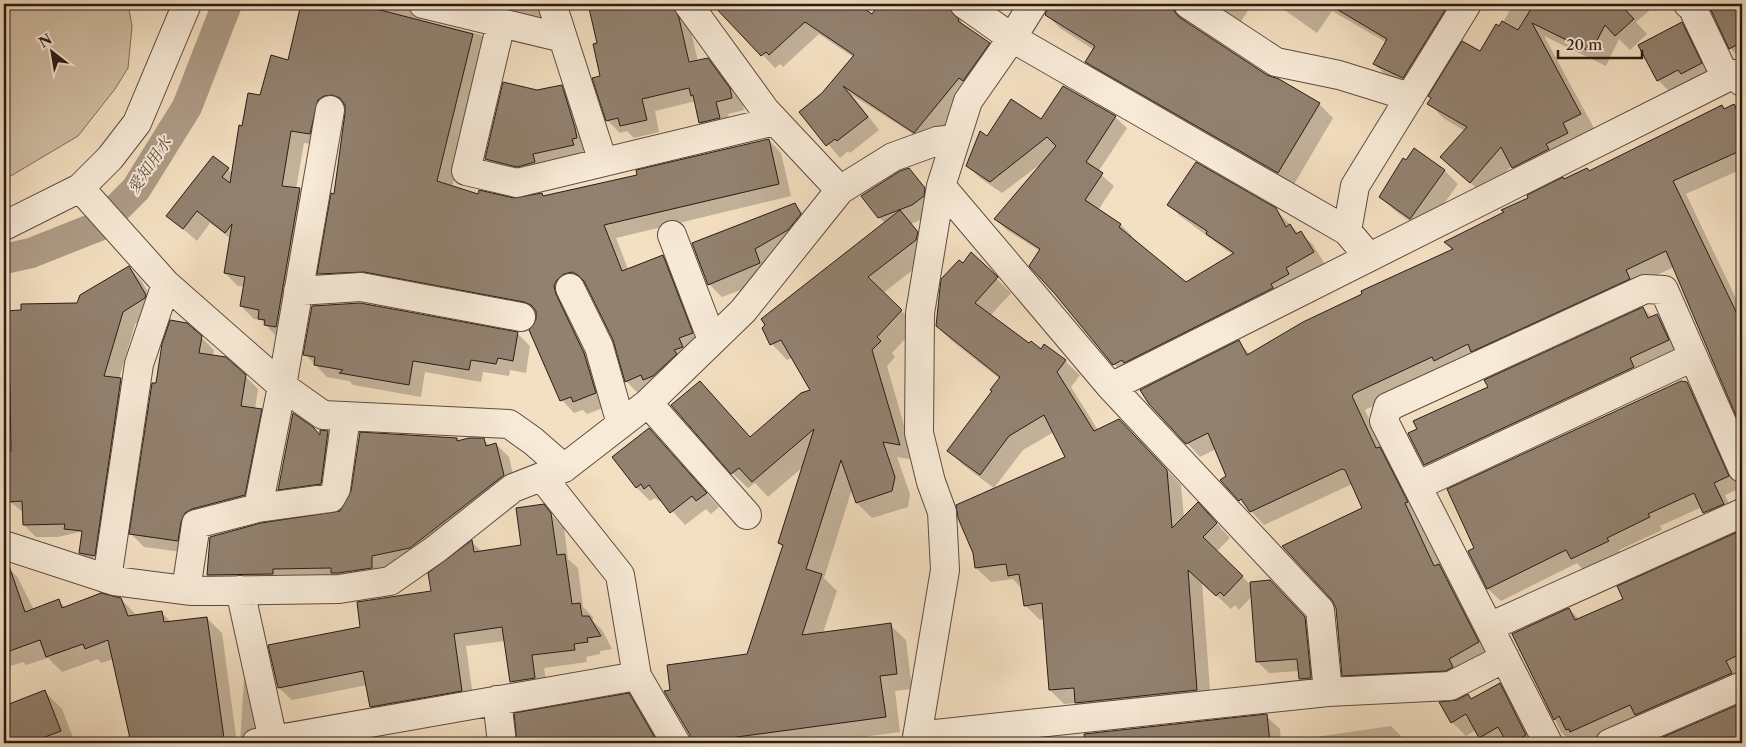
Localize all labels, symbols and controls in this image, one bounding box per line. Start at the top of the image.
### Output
north arrow [28,28,78,78]
scale bar [1558,28,1642,60]
text: N [35,30,55,52]
text: 20 m [1566,35,1602,54]
water label: 愛知用水 [123,131,176,197]

